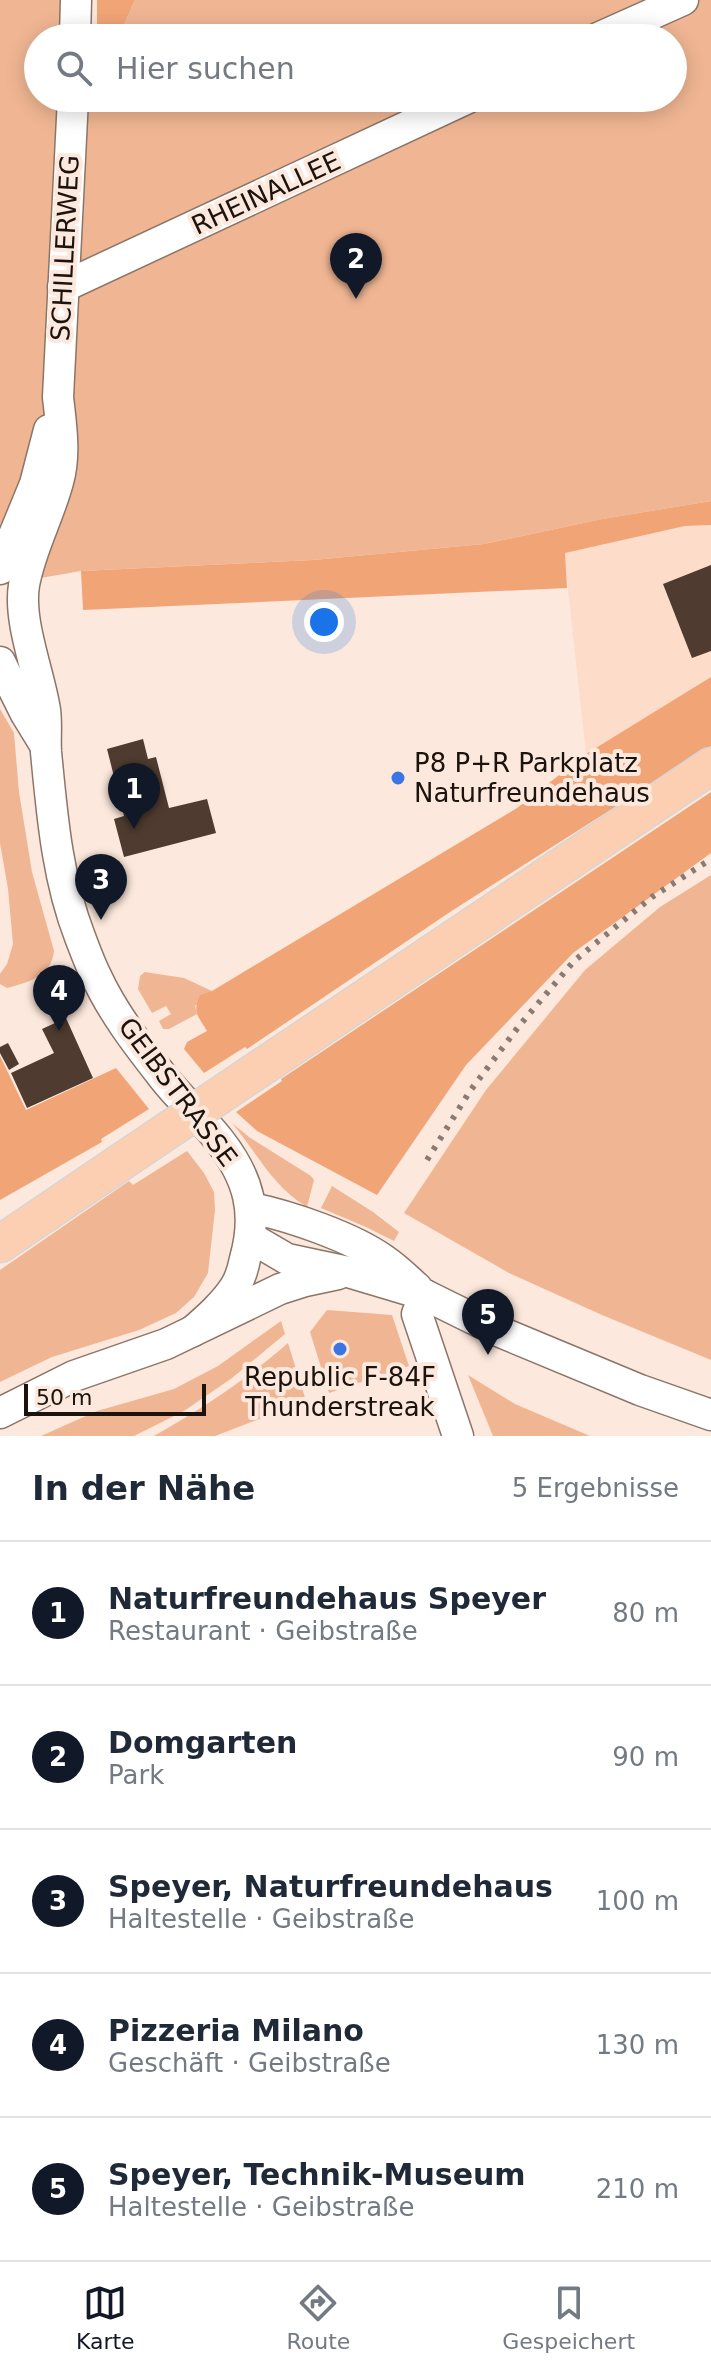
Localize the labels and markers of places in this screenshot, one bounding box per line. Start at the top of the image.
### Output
pin: 2 [330,233,382,299]
place label: P8 P+R Parkplatz Naturfreundehaus [414,748,650,808]
pin: 1 [108,763,160,829]
marker: P8 P+R Parkplatz Naturfreundehaus [389,769,407,787]
pin: 3 [75,854,127,920]
pin: 4 [33,965,85,1031]
pin: 5 [462,1289,514,1355]
marker: Republic F-84F Thunderstreak [331,1340,349,1358]
place label: Republic F-84F Thunderstreak [244,1362,436,1422]

